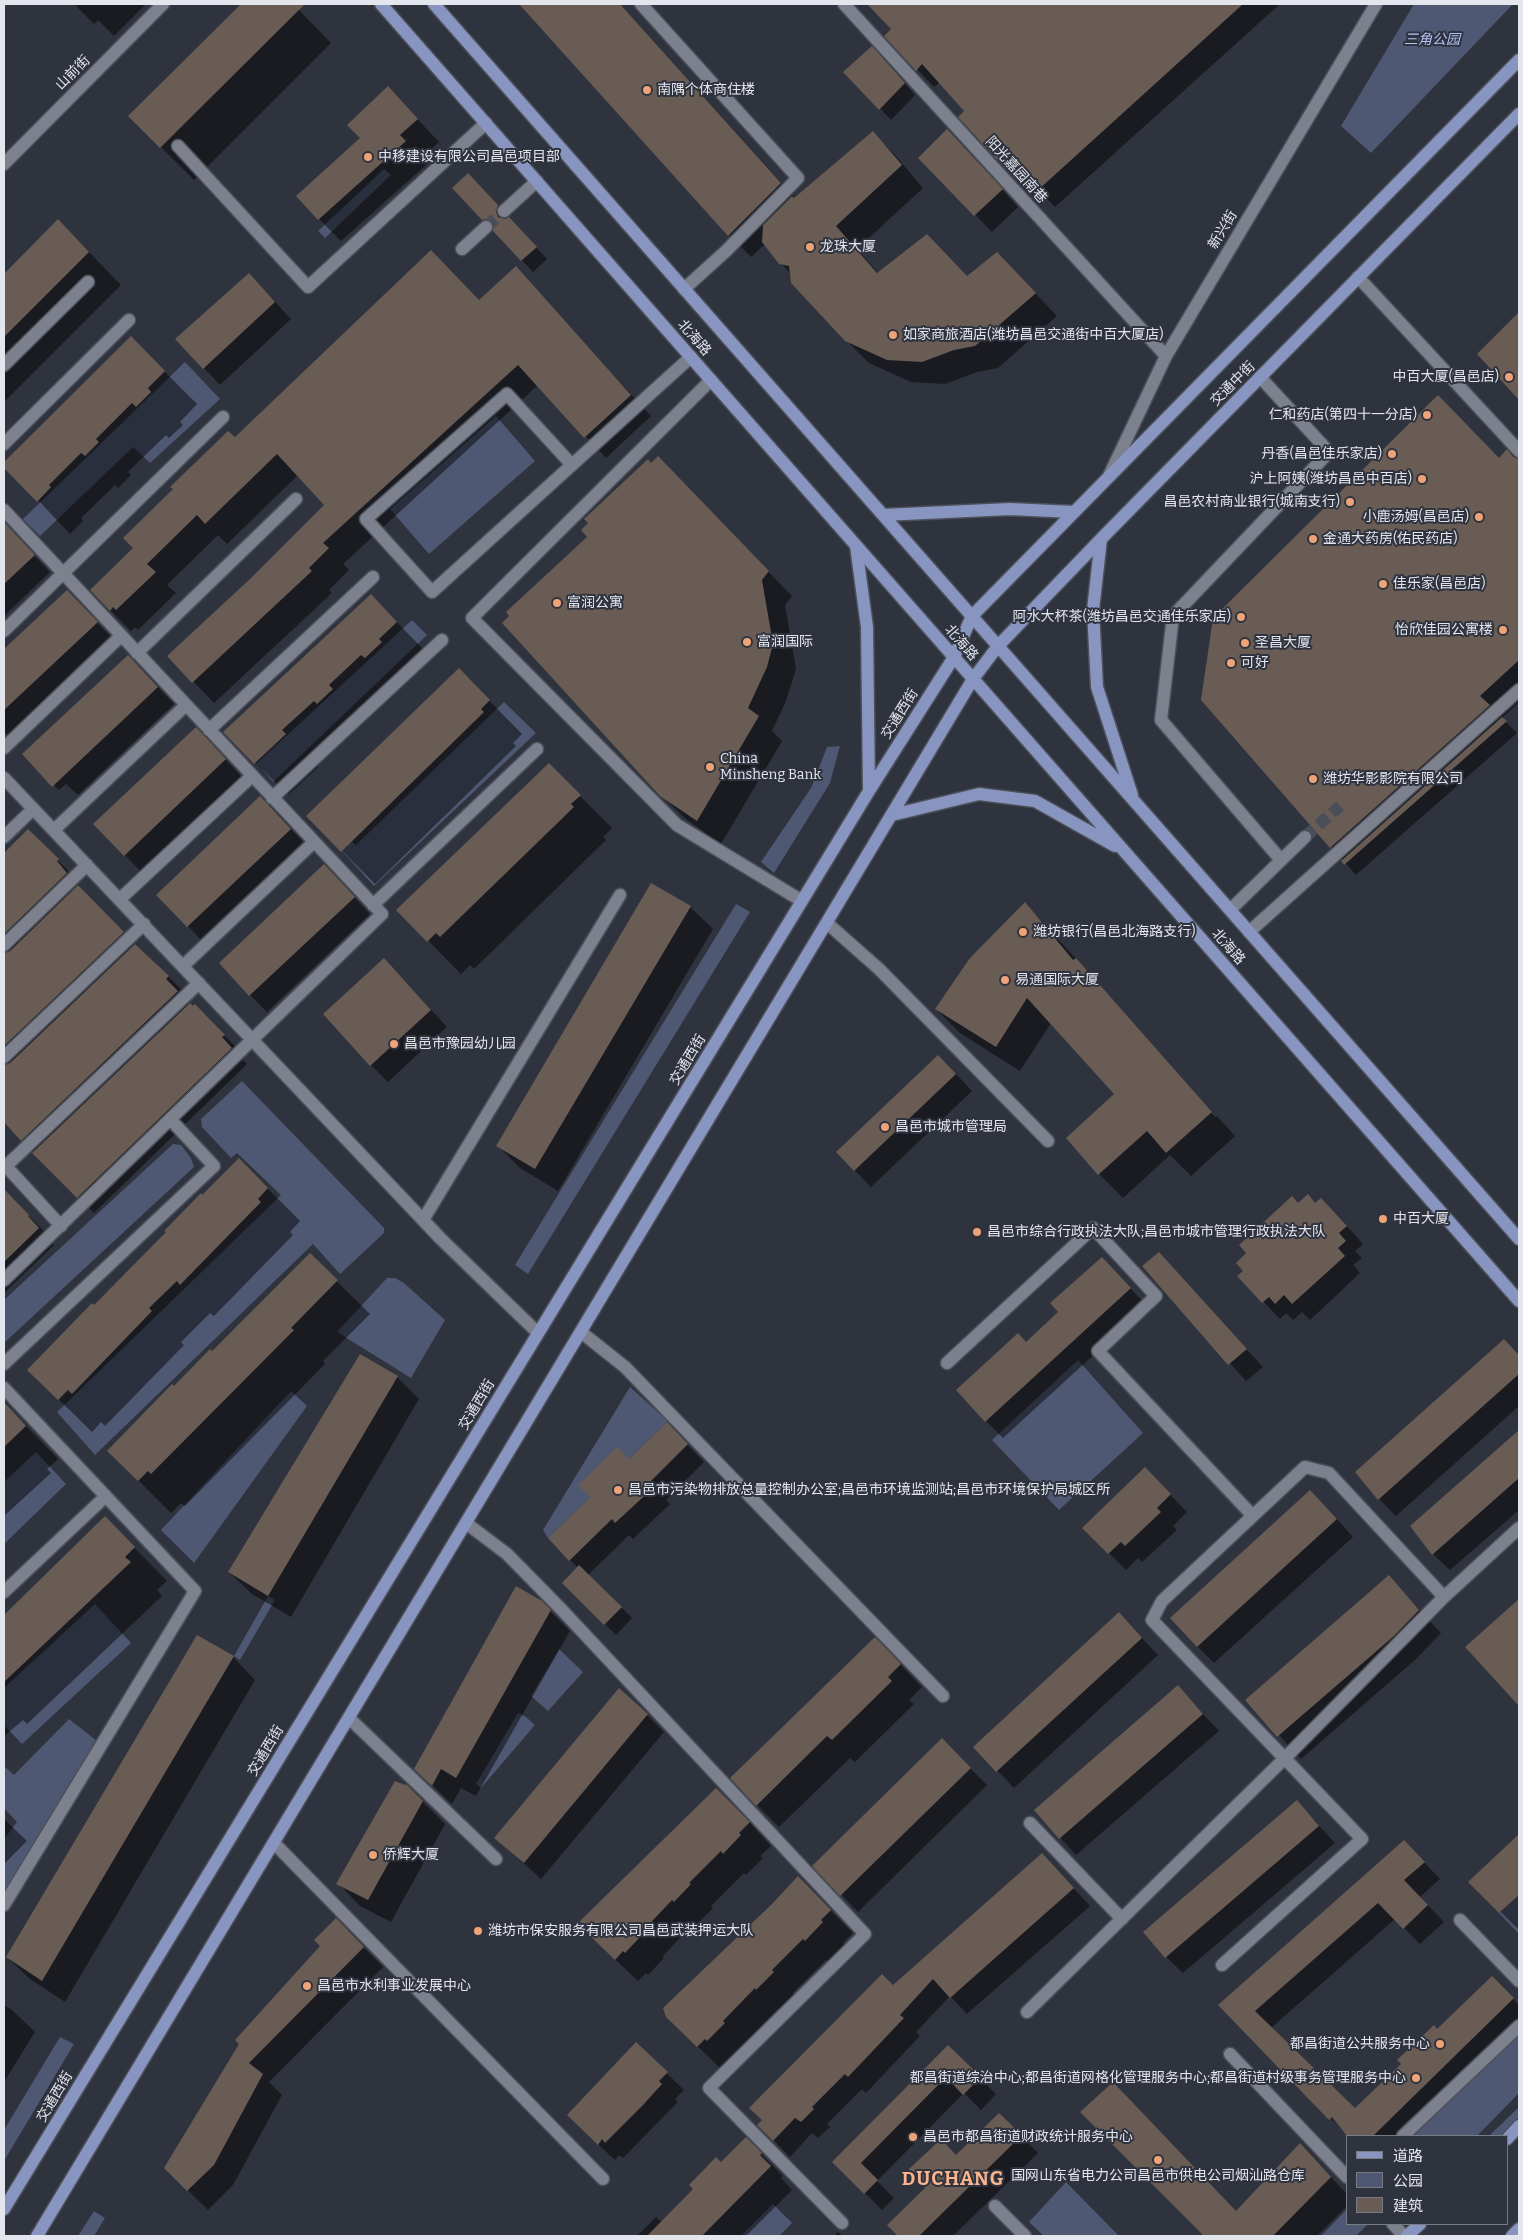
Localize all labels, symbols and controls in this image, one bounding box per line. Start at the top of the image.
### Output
park label: 三角公园 [1404,32,1460,48]
street label: 山前街 [52,52,94,94]
place label: 南隅个体商住楼 [657,82,755,98]
marker: 南隅个体商住楼 [641,84,653,96]
street label: 阳光嘉园南巷 [982,133,1050,207]
place label: 中移建设有限公司昌邑项目部 [378,149,560,165]
marker: 中移建设有限公司昌邑项目部 [362,151,374,163]
street label: 新兴街 [1205,208,1241,252]
place label: 龙珠大厦 [820,239,876,255]
marker: 龙珠大厦 [804,241,816,253]
street label: 北海路 [674,317,714,359]
place label: 如家商旅酒店(潍坊昌邑交通街中百大厦店) [903,327,1164,343]
marker: 如家商旅酒店(潍坊昌邑交通街中百大厦店) [887,329,899,341]
street label: 交通中街 [1207,358,1259,410]
place label: 中百大厦(昌邑店) [1392,369,1499,385]
marker: 中百大厦(昌邑店) [1503,371,1515,383]
place label: 仁和药店(第四十一分店) [1268,407,1417,423]
marker: 仁和药店(第四十一分店) [1421,409,1433,421]
place label: 丹香(昌邑佳乐家店) [1261,446,1382,462]
marker: 丹香(昌邑佳乐家店) [1386,448,1398,460]
place label: 沪上阿姨(潍坊昌邑中百店) [1249,471,1412,487]
marker: 沪上阿姨(潍坊昌邑中百店) [1416,473,1428,485]
place label: 昌邑农村商业银行(城南支行) [1163,494,1340,510]
marker: 昌邑农村商业银行(城南支行) [1344,496,1356,508]
place label: 小鹿汤姆(昌邑店) [1362,509,1469,525]
marker: 小鹿汤姆(昌邑店) [1473,511,1485,523]
place label: 金通大药房(佑民药店) [1323,531,1458,547]
marker: 金通大药房(佑民药店) [1307,533,1319,545]
place label: 佳乐家(昌邑店) [1393,576,1486,592]
marker: 佳乐家(昌邑店) [1377,578,1389,590]
place label: 富润公寓 [567,595,623,611]
marker: 富润公寓 [551,597,563,609]
place label: 阿水大杯茶(潍坊昌邑交通佳乐家店) [1012,609,1231,625]
marker: 阿水大杯茶(潍坊昌邑交通佳乐家店) [1235,611,1247,623]
street label: 北海路 [941,622,981,664]
place label: 怡欣佳园公寓楼 [1395,622,1493,638]
marker: 怡欣佳园公寓楼 [1497,624,1509,636]
place label: 富润国际 [757,634,813,650]
place label: 圣昌大厦 [1255,635,1311,651]
marker: 富润国际 [741,636,753,648]
marker: 圣昌大厦 [1239,637,1251,649]
place label: 可好 [1241,655,1269,671]
marker: 可好 [1225,657,1237,669]
street label: 交通西街 [878,686,922,742]
place label: China Minsheng Bank [720,751,821,784]
marker: China Minsheng Bank [704,761,716,773]
place label: 潍坊华影影院有限公司 [1323,771,1463,787]
marker: 潍坊华影影院有限公司 [1307,773,1319,785]
place label: 潍坊银行(昌邑北海路支行) [1033,924,1196,940]
marker: 潍坊银行(昌邑北海路支行) [1017,926,1029,938]
street label: 北海路 [1208,926,1248,968]
place label: 易通国际大厦 [1015,972,1099,988]
marker: 易通国际大厦 [999,974,1011,986]
street label: 交通西街 [666,1032,710,1088]
place label: 昌邑市豫园幼儿园 [404,1036,516,1052]
marker: 昌邑市豫园幼儿园 [388,1038,400,1050]
place label: 昌邑市城市管理局 [895,1119,1007,1135]
marker: 昌邑市城市管理局 [879,1121,891,1133]
place label: 中百大厦 [1393,1211,1449,1227]
marker: 中百大厦 [1377,1213,1389,1225]
place label: 昌邑市综合行政执法大队;昌邑市城市管理行政执法大队 [987,1224,1326,1240]
marker: 昌邑市综合行政执法大队;昌邑市城市管理行政执法大队 [971,1226,983,1238]
street label: 交通西街 [455,1377,499,1433]
place label: 昌邑市污染物排放总量控制办公室;昌邑市环境监测站;昌邑市环境保护局城区所 [628,1482,1110,1498]
marker: 昌邑市污染物排放总量控制办公室;昌邑市环境监测站;昌邑市环境保护局城区所 [612,1484,624,1496]
street label: 交通西街 [244,1723,288,1779]
place label: 侨辉大厦 [383,1847,439,1863]
marker: 侨辉大厦 [367,1849,379,1861]
place label: 潍坊市保安服务有限公司昌邑武装押运大队 [488,1923,754,1939]
marker: 潍坊市保安服务有限公司昌邑武装押运大队 [472,1925,484,1937]
place label: 昌邑市水利事业发展中心 [317,1978,471,1994]
marker: 昌邑市水利事业发展中心 [301,1980,313,1992]
place label: 都昌街道公共服务中心 [1290,2036,1430,2052]
marker: 都昌街道公共服务中心 [1434,2038,1446,2050]
street label: 交通西街 [33,2069,77,2125]
place label: 都昌街道综治中心;都昌街道网格化管理服务中心;都昌街道村级事务管理服务中心 [910,2070,1406,2086]
marker: 都昌街道综治中心;都昌街道网格化管理服务中心;都昌街道村级事务管理服务中心 [1410,2072,1422,2084]
place label: 昌邑市都昌街道财政统计服务中心 [923,2129,1133,2145]
marker: 昌邑市都昌街道财政统计服务中心 [907,2131,919,2143]
legend [1346,2135,1508,2225]
text: 道路 [1393,2147,1423,2165]
marker: 国网山东省电力公司昌邑市供电公司烟汕路仓库 [1152,2154,1164,2166]
place label: 国网山东省电力公司昌邑市供电公司烟汕路仓库 [1011,2168,1305,2184]
district label: DUCHANG [901,2169,1005,2191]
text: 公园 [1393,2172,1423,2190]
text: 建筑 [1393,2197,1423,2215]

